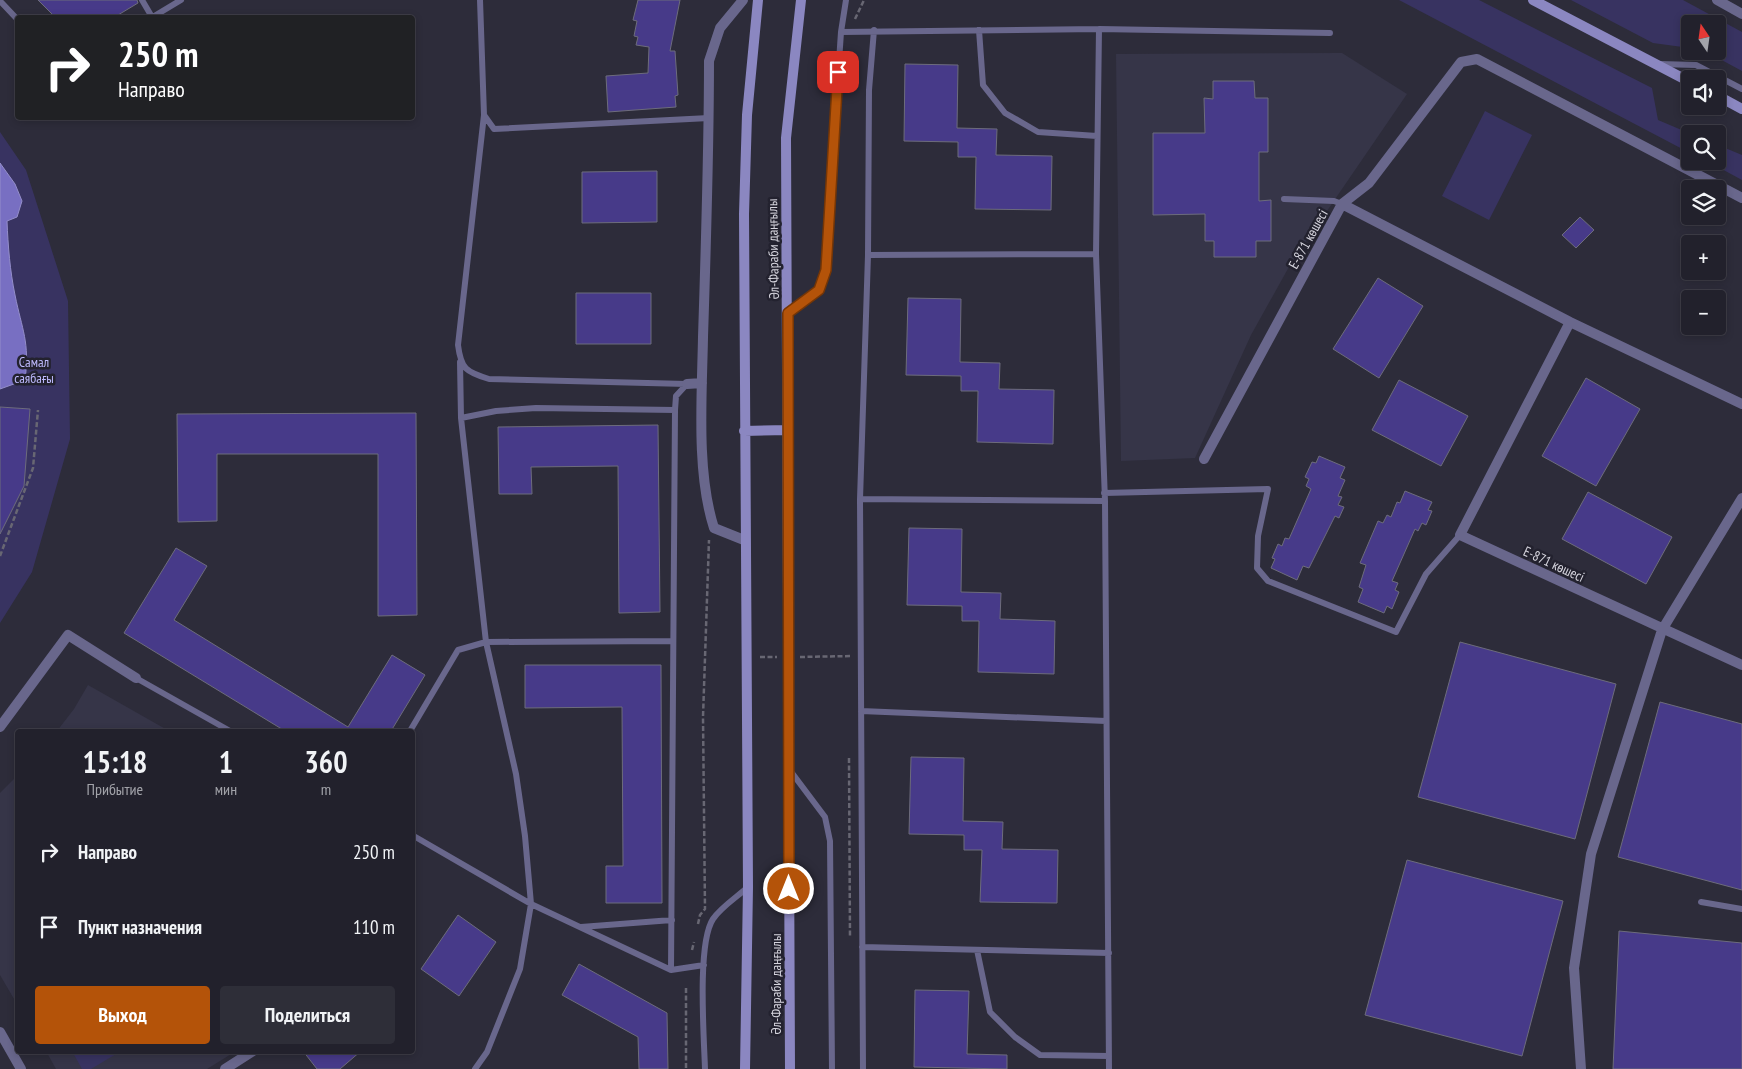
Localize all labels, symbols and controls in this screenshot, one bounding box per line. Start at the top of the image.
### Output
north arrow [1681,15,1726,60]
map controls [1681,15,1726,335]
text: 250 m [118,31,199,77]
icon: right [35,35,100,100]
pin [817,51,859,93]
icon: arrive [824,58,852,86]
button: sound [1681,70,1726,115]
text: Направо [118,75,185,103]
button: search [1681,125,1726,170]
button: layers [1681,180,1726,225]
street label: Әл-Фараби даңғылы [763,198,783,300]
street label: Е-871 көшесі [1284,206,1332,272]
button: + [1681,235,1726,280]
button: − [1681,290,1726,335]
park label: Самал саябағы [14,353,54,387]
street label: Е-871 көшесі [1521,542,1587,586]
text: 15:18 [82,742,147,781]
text: 1 [219,742,233,781]
text: 360 [305,742,348,781]
text: Прибытие [87,779,143,799]
text: мин [215,779,237,799]
text: m [321,779,331,799]
icon: right [35,838,63,866]
text: Направо [78,840,137,864]
text: 250 m [353,840,395,864]
position arrow [762,862,814,914]
icon: arrive [35,913,63,941]
text: Пункт назначения [78,915,202,939]
text: 110 m [353,915,395,939]
street label: Әл-Фараби даңғылы [767,934,785,1034]
button: Выход [35,986,210,1044]
button: Поделиться [220,986,395,1044]

